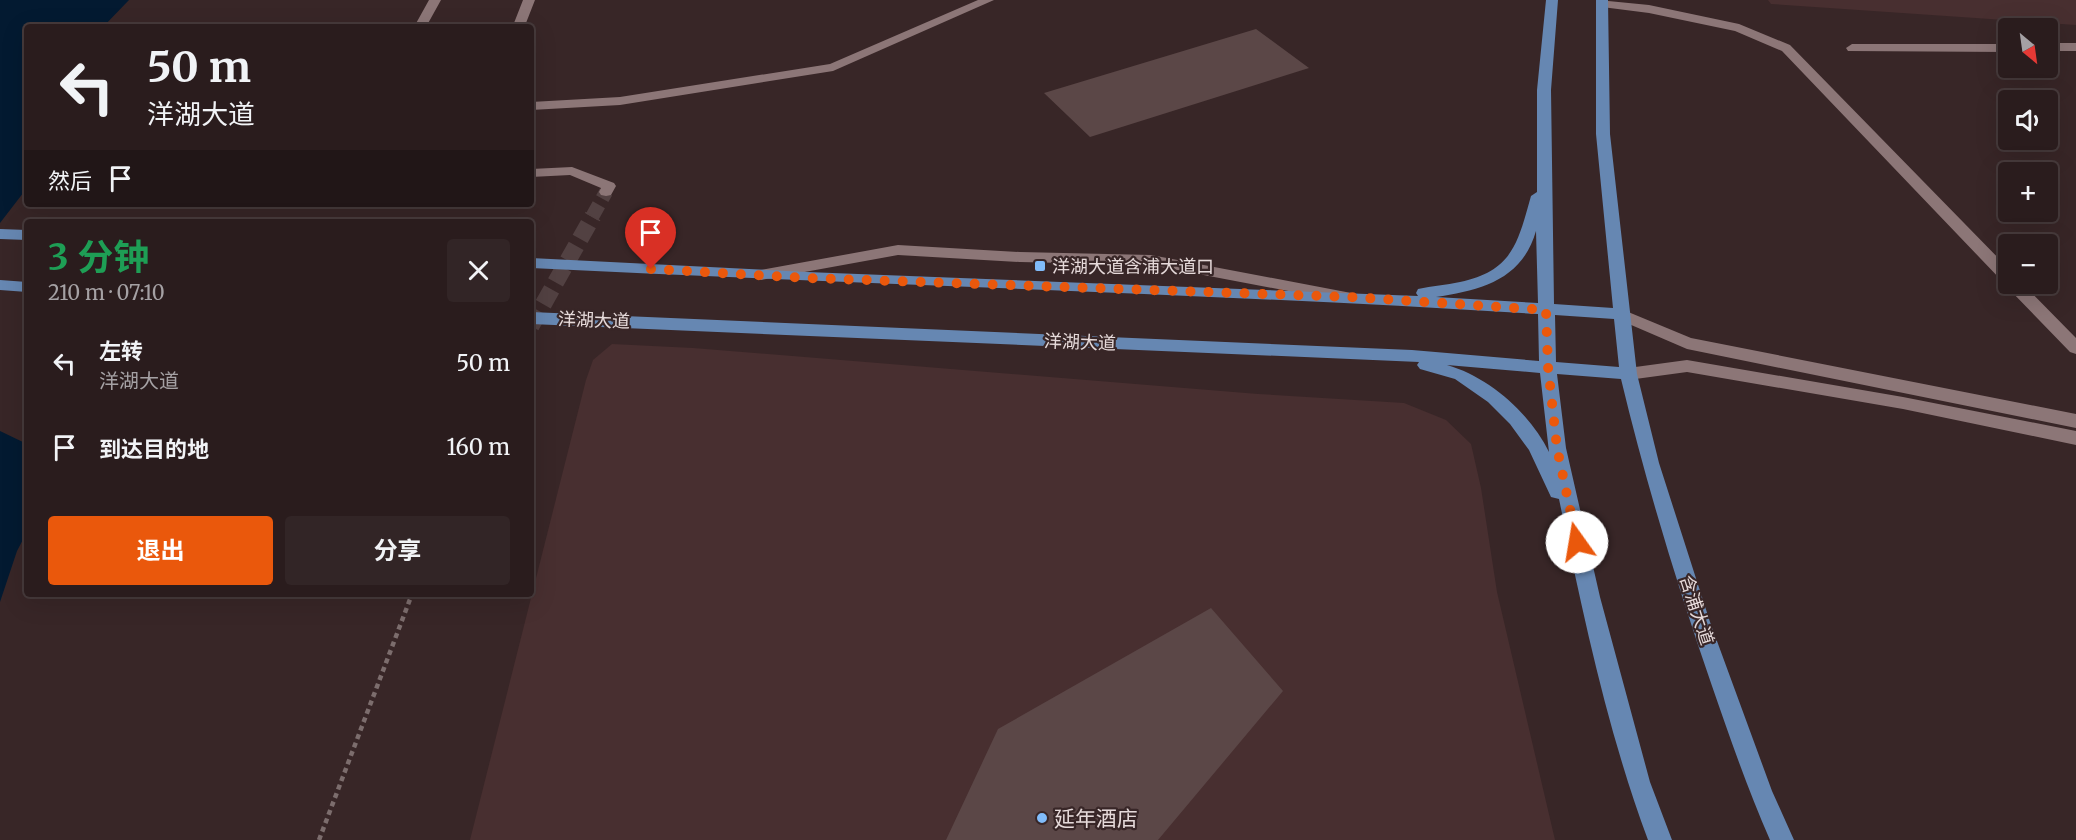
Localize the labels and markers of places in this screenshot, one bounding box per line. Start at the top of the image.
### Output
pin [625,207,676,269]
place label: 洋湖大道含浦大道口 [1052,255,1214,278]
marker: 洋湖大道含浦大道口 [1033,259,1047,273]
place label: 延年酒店 [1054,805,1138,832]
marker: 延年酒店 [1035,811,1049,825]

